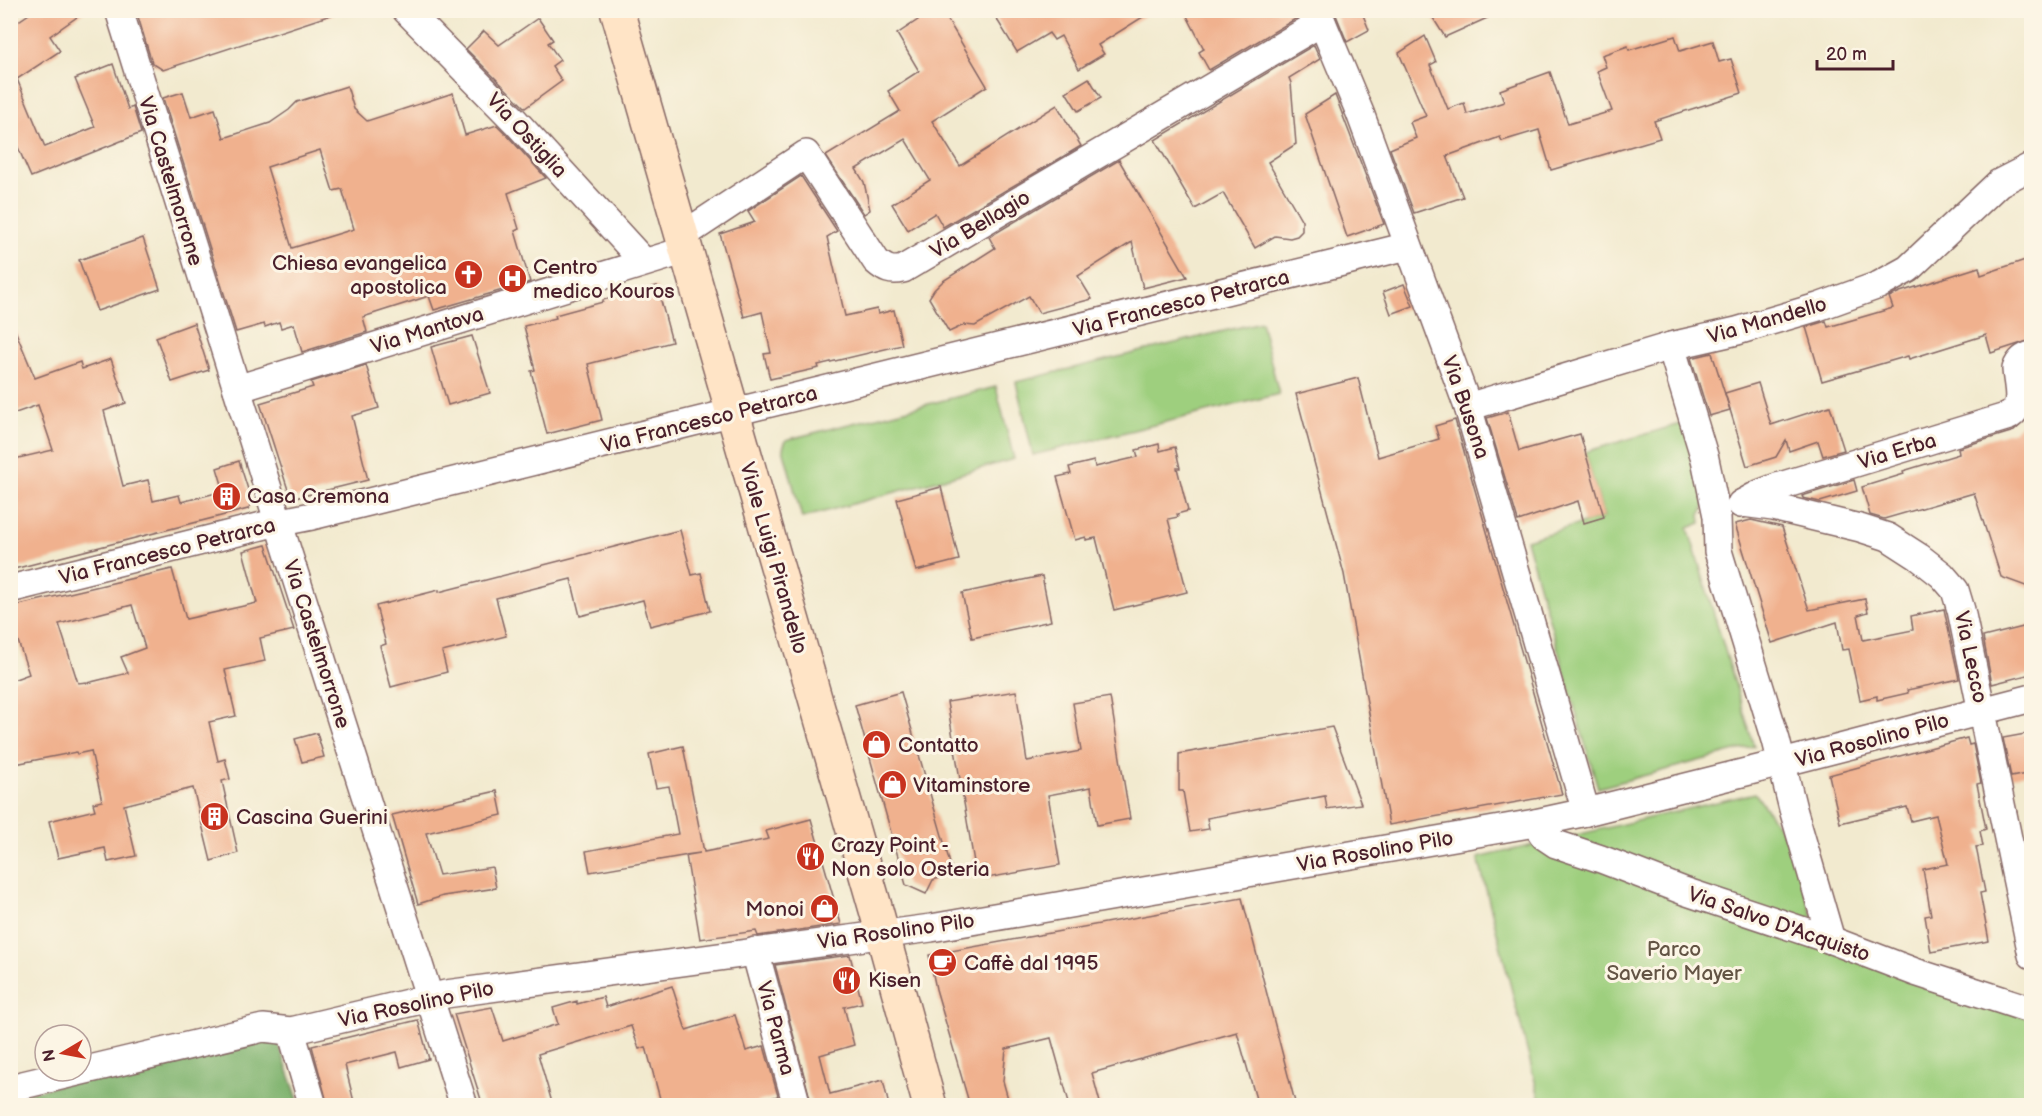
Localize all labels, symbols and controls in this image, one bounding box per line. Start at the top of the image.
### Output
scale bar [1817,33,1894,71]
text: 20 m [1826,44,1867,65]
street label: Via Ostiglia [481,88,572,183]
street label: Via Castelmorrone [133,93,208,269]
street label: Via Bellagio [926,185,1035,264]
place label: Chiesa evangelica apostolica [272,251,447,300]
place label: Centro medico Kouros [533,255,675,304]
church icon: Chiesa evangelica apostolica [452,259,484,291]
hospital icon: Centro medico Kouros [496,263,528,295]
street label: Via Francesco Petrarca [1070,264,1292,342]
street label: Via Mandello [1705,292,1830,349]
street label: Via Mantova [368,301,487,359]
street label: Via Busona [1436,352,1495,462]
street label: Via Francesco Petrarca [598,380,820,458]
street label: Via Erba [1855,428,1939,475]
street label: Viale Luigi Pirandello [734,459,813,657]
building icon: Casa Cremona [210,480,242,512]
place label: Casa Cremona [247,484,389,509]
street label: Via Francesco Petrarca [56,512,278,590]
street label: Via Castelmorrone [277,557,356,732]
street label: Via Lecco [1949,609,1992,706]
street label: Via Rosolino Pilo [1792,708,1952,773]
shop icon: Contatto [861,729,893,761]
place label: Contatto [898,733,979,758]
shop icon: Vitaminstore [876,769,908,801]
place label: Vitaminstore [913,773,1030,798]
building icon: Cascina Guerini [199,801,231,833]
place label: Cascina Guerini [236,805,388,830]
street label: Via Rosolino Pilo [1295,825,1455,878]
place label: Crazy Point - Non solo Osteria [831,833,990,882]
restaurant icon: Crazy Point - Non solo Osteria [794,841,826,873]
street label: Via Salvo D'Acquisto [1684,882,1873,967]
shop icon: Monoi [809,893,841,925]
place label: Monoi [745,897,804,922]
street label: Via Rosolino Pilo [816,908,976,955]
park label: Parco Saverio Mayer [1606,937,1742,986]
cafe icon: Caffè dal 1995 [927,947,959,979]
place label: Caffè dal 1995 [964,951,1098,976]
restaurant icon: Kisen [831,964,863,996]
place label: Kisen [868,968,921,993]
street label: Via Rosolino Pilo [336,976,496,1033]
street label: Via Parma [751,978,800,1078]
north arrow [33,1023,93,1083]
text: N [39,1048,60,1063]

